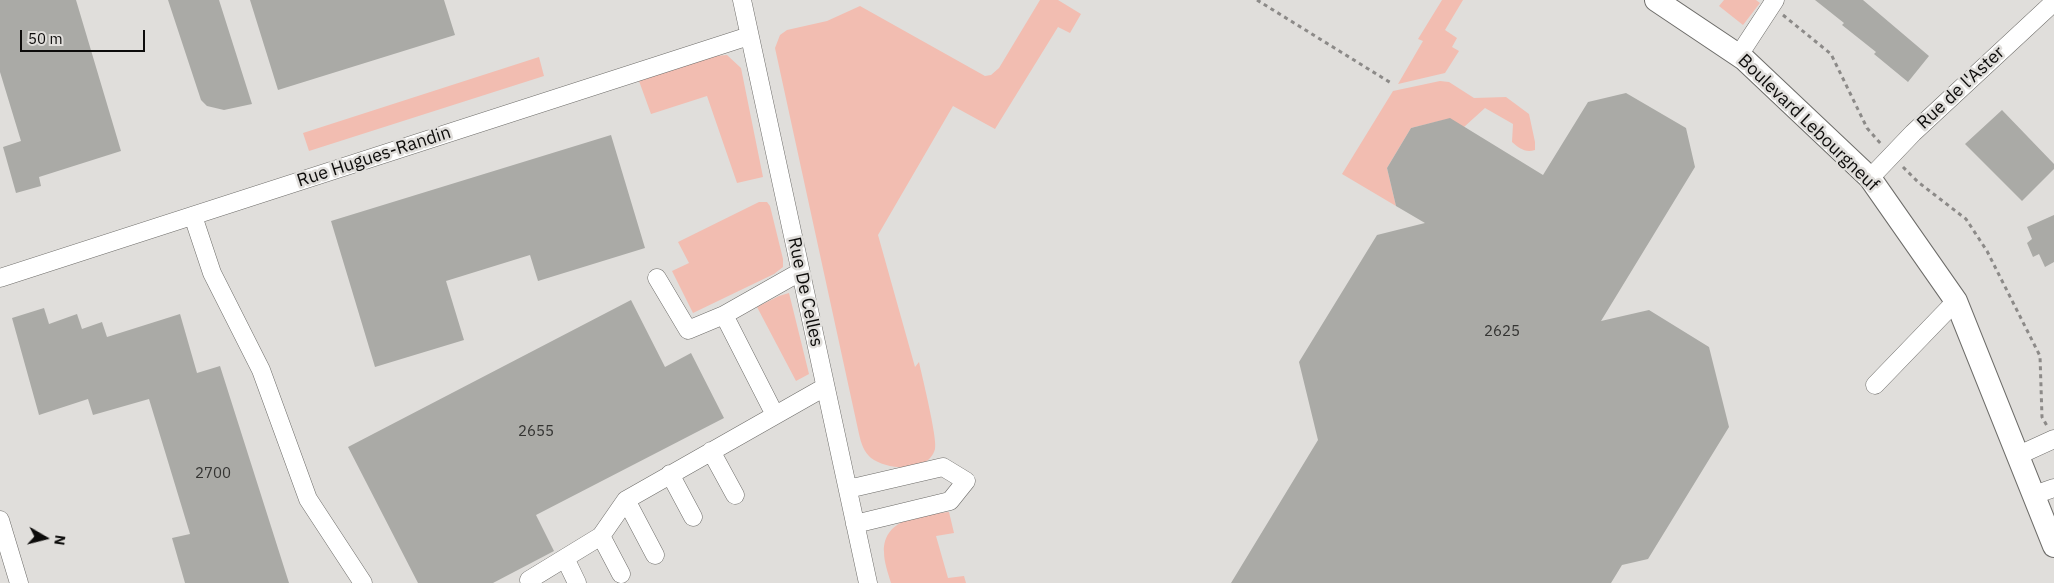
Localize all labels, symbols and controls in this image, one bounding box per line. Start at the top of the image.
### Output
scale bar [22,20,148,52]
text: 50 m [28,29,63,48]
street label: Rue de l'Aster [1913,42,2009,134]
street label: Boulevard Lebourgneuf [1733,50,1883,196]
street label: Rue Hugues-Randin [294,122,454,192]
street label: Rue De Celles [783,235,827,349]
house number: 2625 [1484,323,1520,341]
house number: 2655 [518,423,554,441]
house number: 2700 [195,465,231,483]
north arrow [20,513,70,563]
text: N [50,534,69,546]

